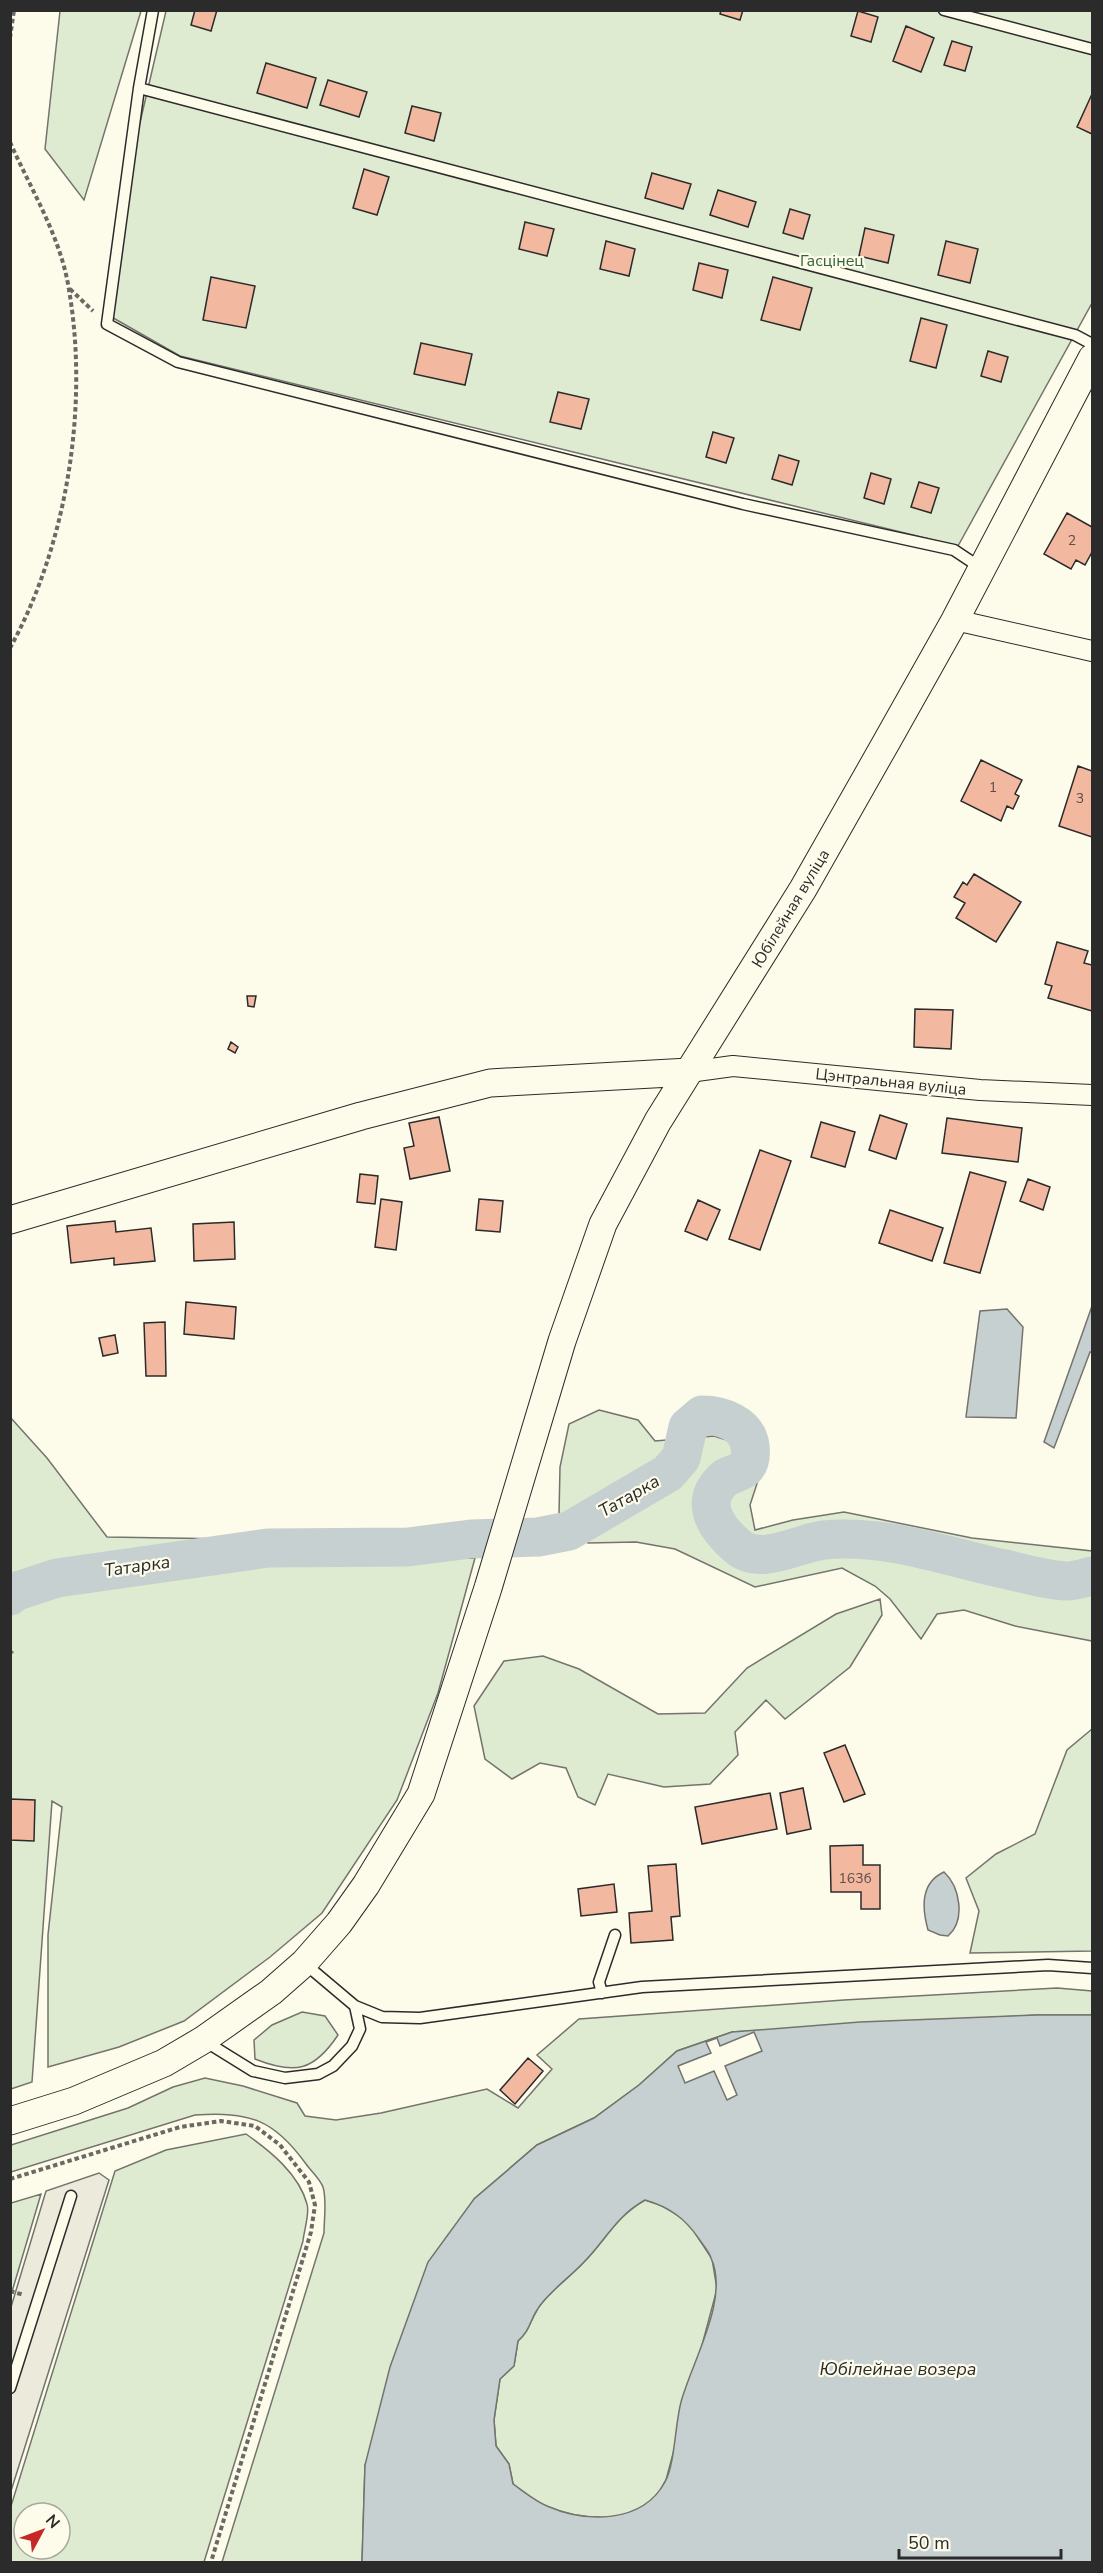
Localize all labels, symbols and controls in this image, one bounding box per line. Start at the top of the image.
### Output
park label: Гасцінец [800,250,864,272]
house number: 2 [1068,531,1076,550]
house number: 1 [989,778,997,797]
house number: 3 [1076,789,1084,808]
street label: Юбілейная вуліца [747,845,835,972]
street label: Цэнтральная вуліца [814,1063,967,1101]
water label: Татарка [594,1469,664,1523]
water label: Татарка [102,1549,172,1583]
house number: 163б [838,1869,872,1888]
water label: Юбілейнае возера [819,2357,977,2381]
north arrow [12,2501,72,2561]
text: N [40,2510,65,2534]
scale bar [899,2522,1061,2560]
text: 50 m [908,2531,950,2555]

